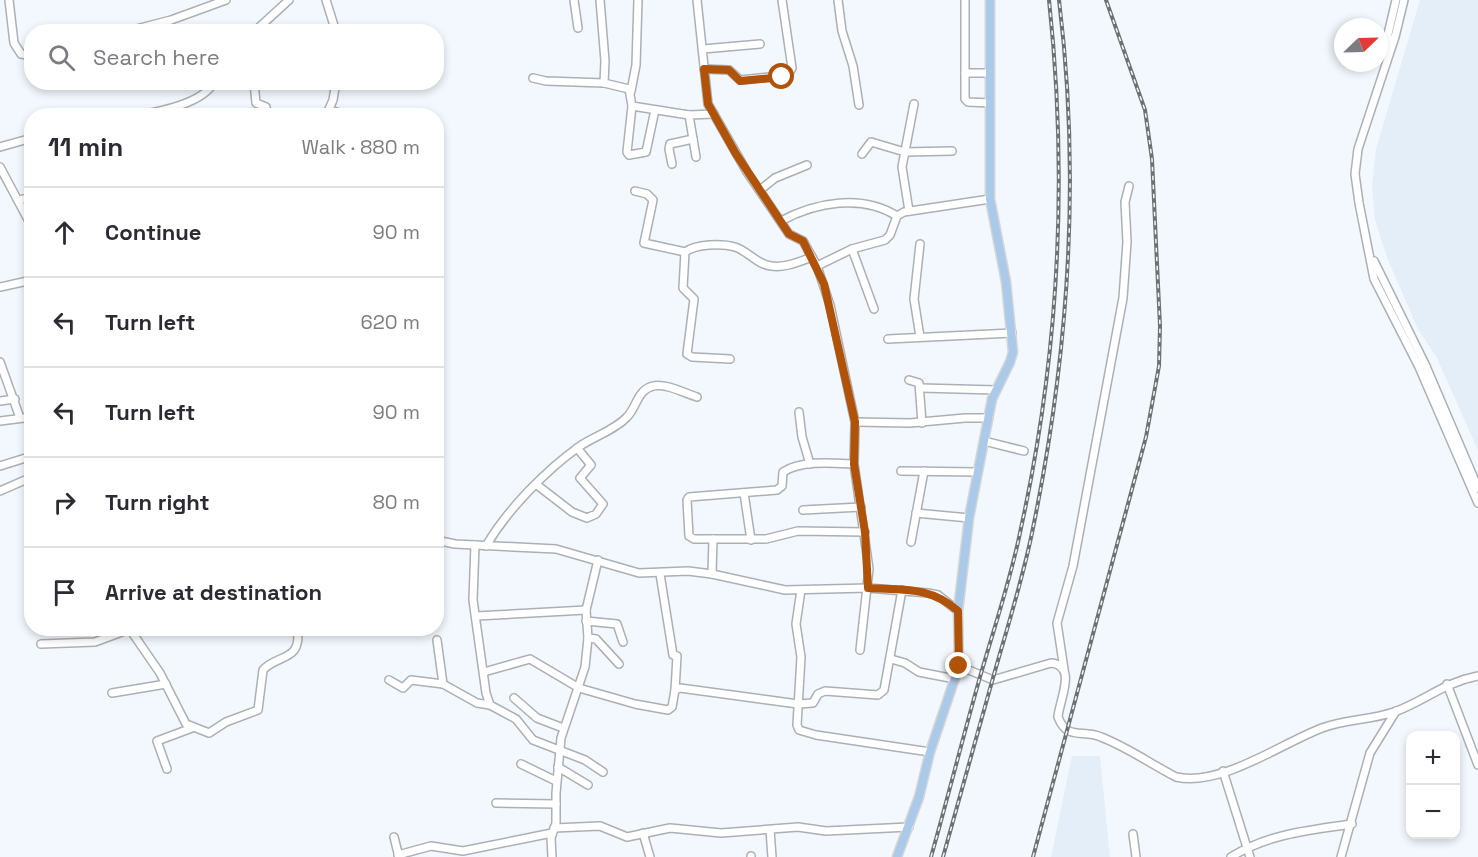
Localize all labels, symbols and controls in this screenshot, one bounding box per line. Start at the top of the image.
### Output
north arrow [1334,18,1388,72]
search box [24,24,444,90]
icon: search [45,41,78,74]
text: Search here [93,43,220,71]
route start [768,63,794,89]
text: 11 min [48,130,123,164]
text: Walk · 880 m [301,134,420,160]
icon: ahead [48,216,81,249]
text: Continue [105,218,201,246]
text: 90 m [373,219,420,245]
icon: left [48,306,81,339]
text: Turn left [105,308,195,336]
text: 620 m [361,309,420,335]
icon: left [48,396,81,429]
text: Turn left [105,398,195,426]
text: 90 m [373,399,420,425]
icon: right [48,486,81,519]
text: Turn right [105,488,210,516]
text: 80 m [372,489,420,515]
icon: arrive [48,576,81,609]
text: Arrive at destination [105,578,322,606]
route end [945,652,971,678]
map controls [1406,731,1460,839]
button: + [1406,731,1460,785]
button: − [1406,785,1460,839]

